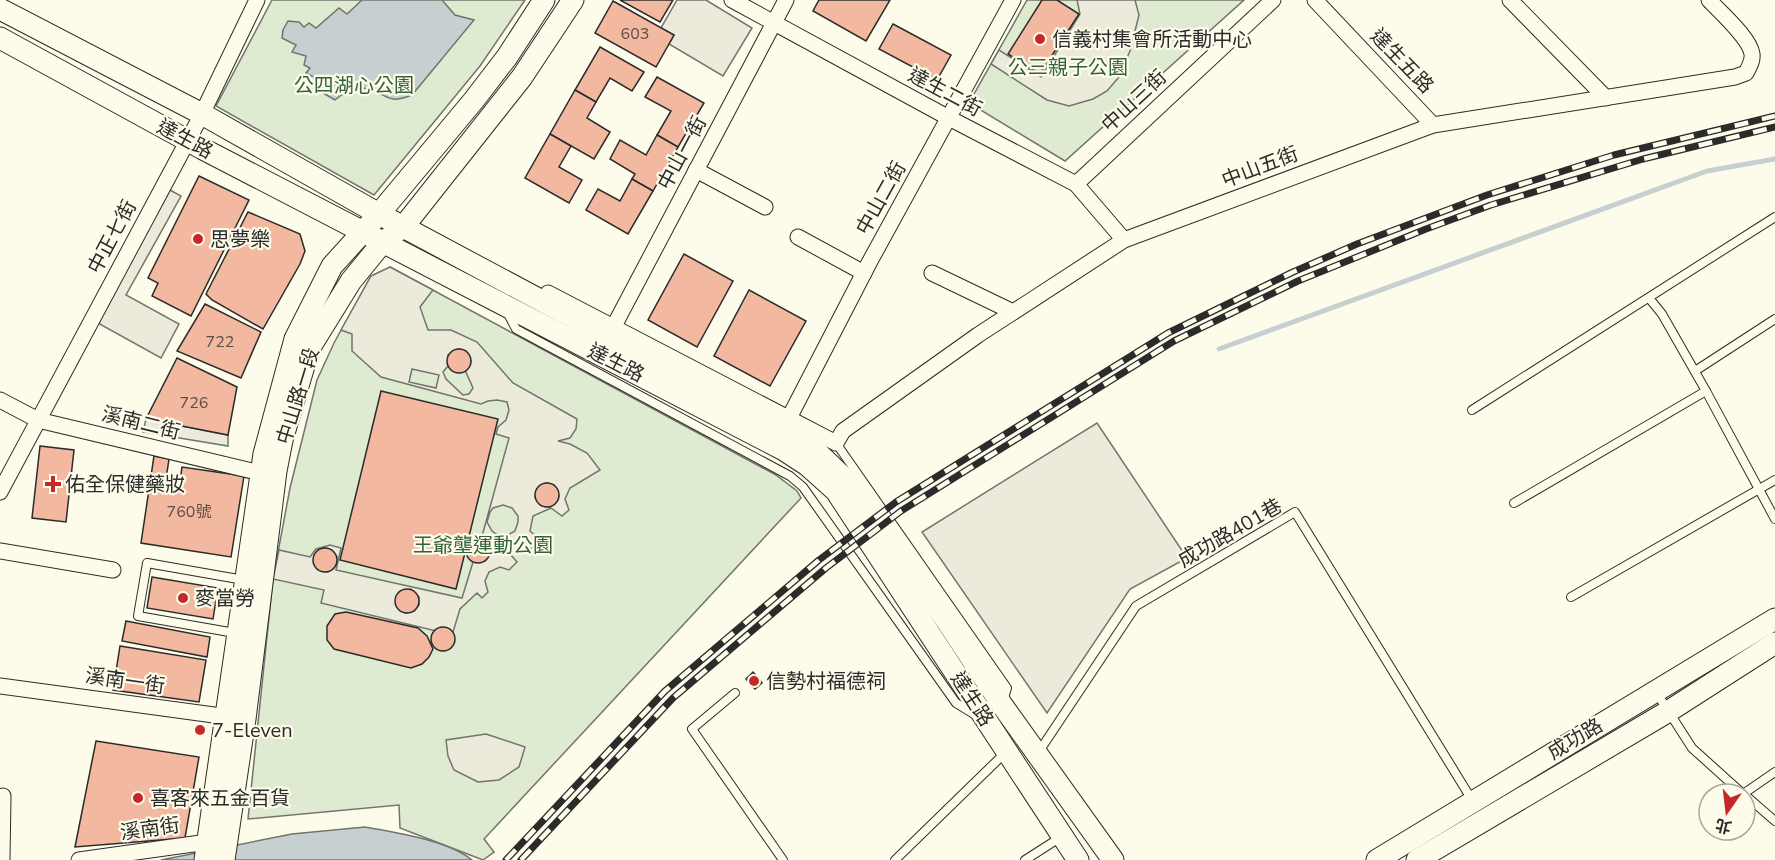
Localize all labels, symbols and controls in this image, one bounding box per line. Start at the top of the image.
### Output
house number: 603 [621,23,649,45]
street label: 達生五路 [1365,23,1439,99]
place label: 信義村集會所活動中心 [1052,26,1252,53]
marker: 信義村集會所活動中心 [1033,32,1047,46]
park label: 公三親子公園 [1008,54,1128,81]
street label: 達生二街 [903,61,987,123]
street label: 中山三街 [1096,64,1172,138]
park label: 公四湖心公園 [294,72,414,99]
street label: 中山一街 [651,111,713,195]
street label: 達生路 [152,113,218,165]
street label: 中山五街 [1218,140,1302,194]
street label: 中山二街 [850,156,912,240]
street label: 中正七街 [81,195,143,279]
place label: 思夢樂 [210,226,270,253]
marker: 思夢樂 [191,232,205,246]
house number: 722 [206,331,234,353]
street label: 達生路 [583,337,649,389]
street label: 中山路一段 [270,344,326,448]
house number: 726 [180,392,208,414]
street label: 溪南二街 [99,400,183,446]
place label: 佑全保健藥妝 [65,471,185,498]
marker: 佑全保健藥妝 [46,477,60,491]
street label: 成功路401巷 [1173,492,1287,574]
house number: 760號 [167,501,211,523]
park label: 王爺壟運動公園 [413,532,553,559]
place label: 麥當勞 [195,585,255,612]
marker: 麥當勞 [176,591,190,605]
street label: 溪南一街 [84,662,166,700]
street label: 達生路 [944,666,1000,732]
place label: 信勢村福德祠 [766,668,886,695]
marker: 信勢村福德祠 [747,674,761,688]
street label: 成功路 [1542,712,1608,766]
place label: 7-Eleven [212,717,293,744]
marker: 7-Eleven [193,723,207,737]
north arrow [1697,782,1757,842]
place label: 喜客來五金百貨 [150,785,290,812]
marker: 喜客來五金百貨 [131,791,145,805]
street label: 溪南街 [118,811,182,847]
text: 北 [1713,813,1734,838]

